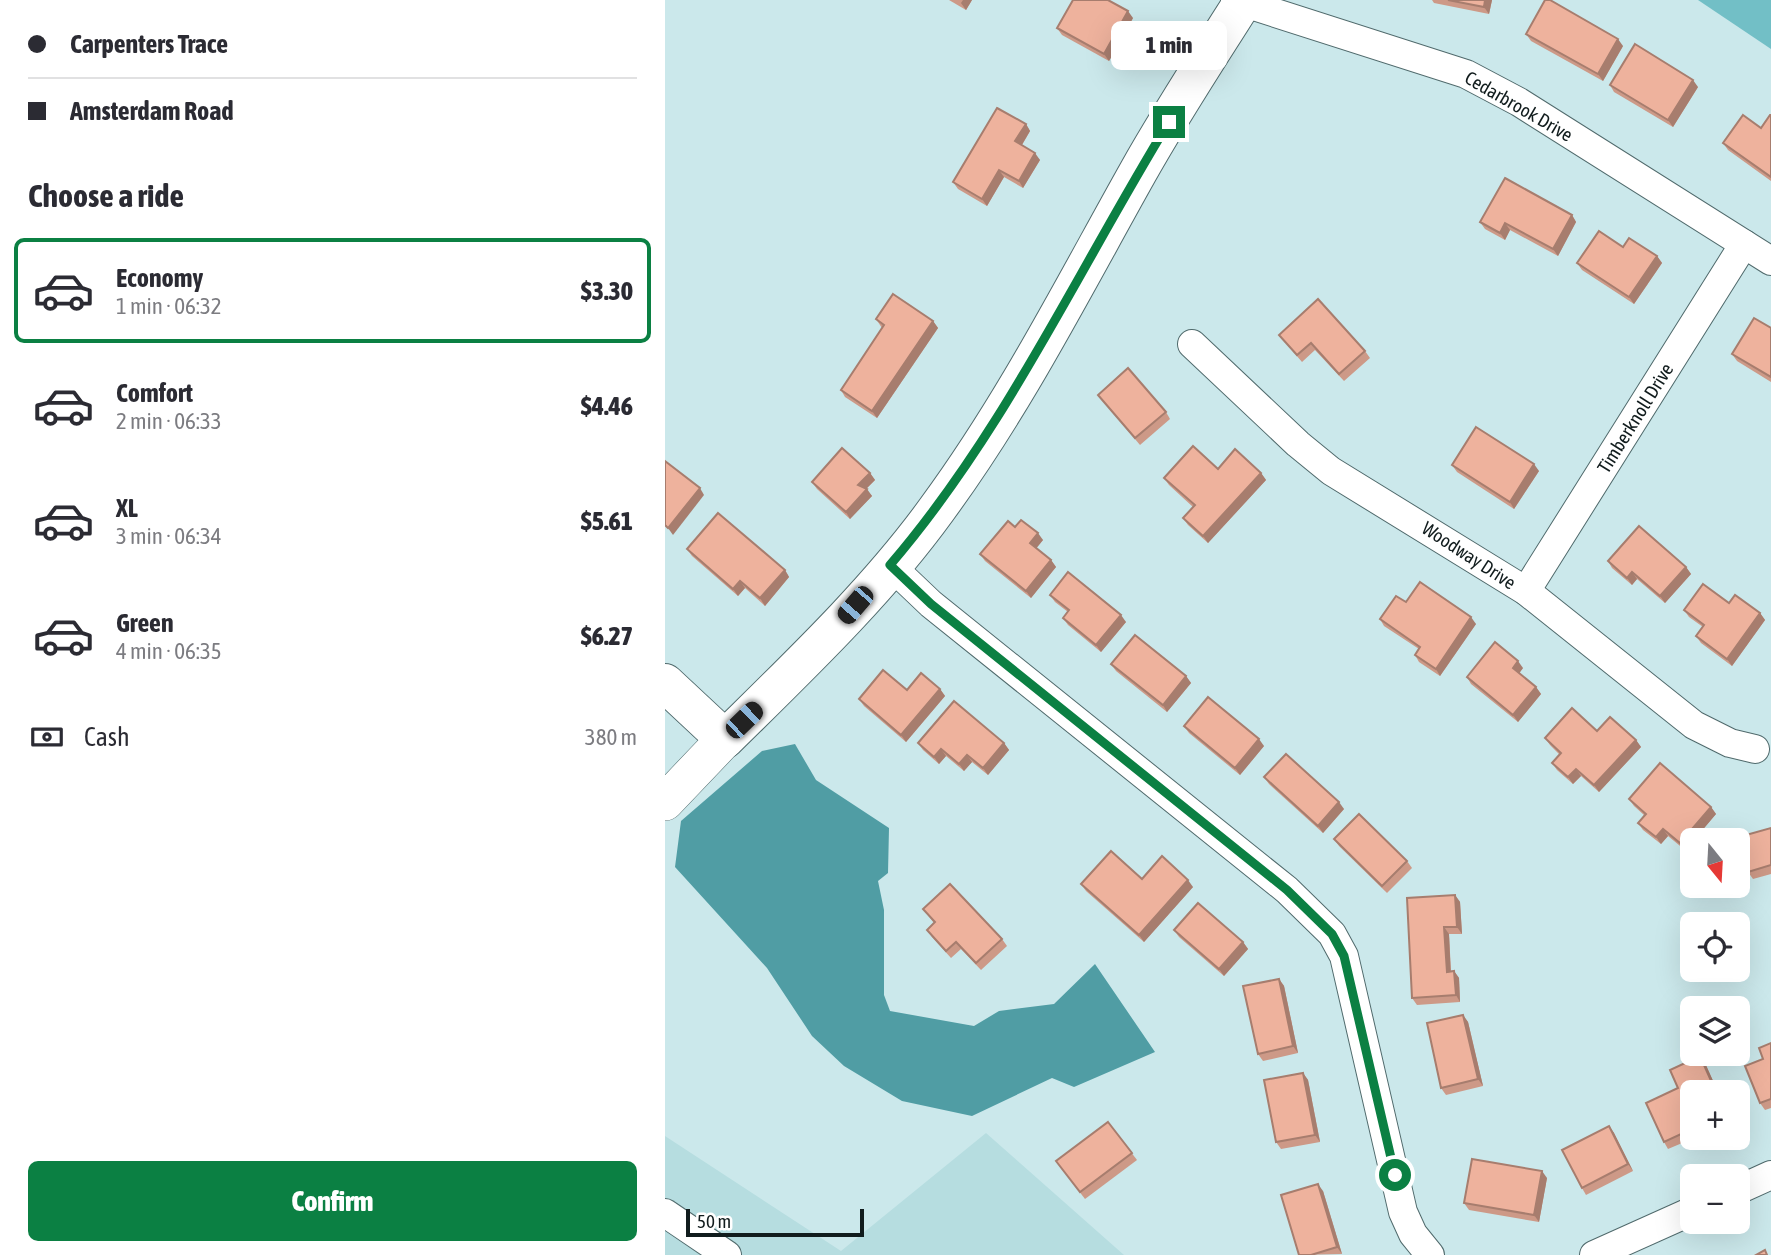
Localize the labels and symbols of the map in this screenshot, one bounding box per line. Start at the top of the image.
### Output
callout: 1 min [1111,20,1227,69]
street label: Cedarbrook Drive [1461,66,1577,146]
route end [1153,106,1185,138]
street label: Timberknoll Drive [1592,359,1678,477]
street label: Woodway Drive [1418,517,1520,593]
car [834,582,877,628]
car [722,698,767,742]
north arrow [1680,828,1750,898]
route start [1379,1159,1411,1191]
scale bar [686,1206,865,1238]

